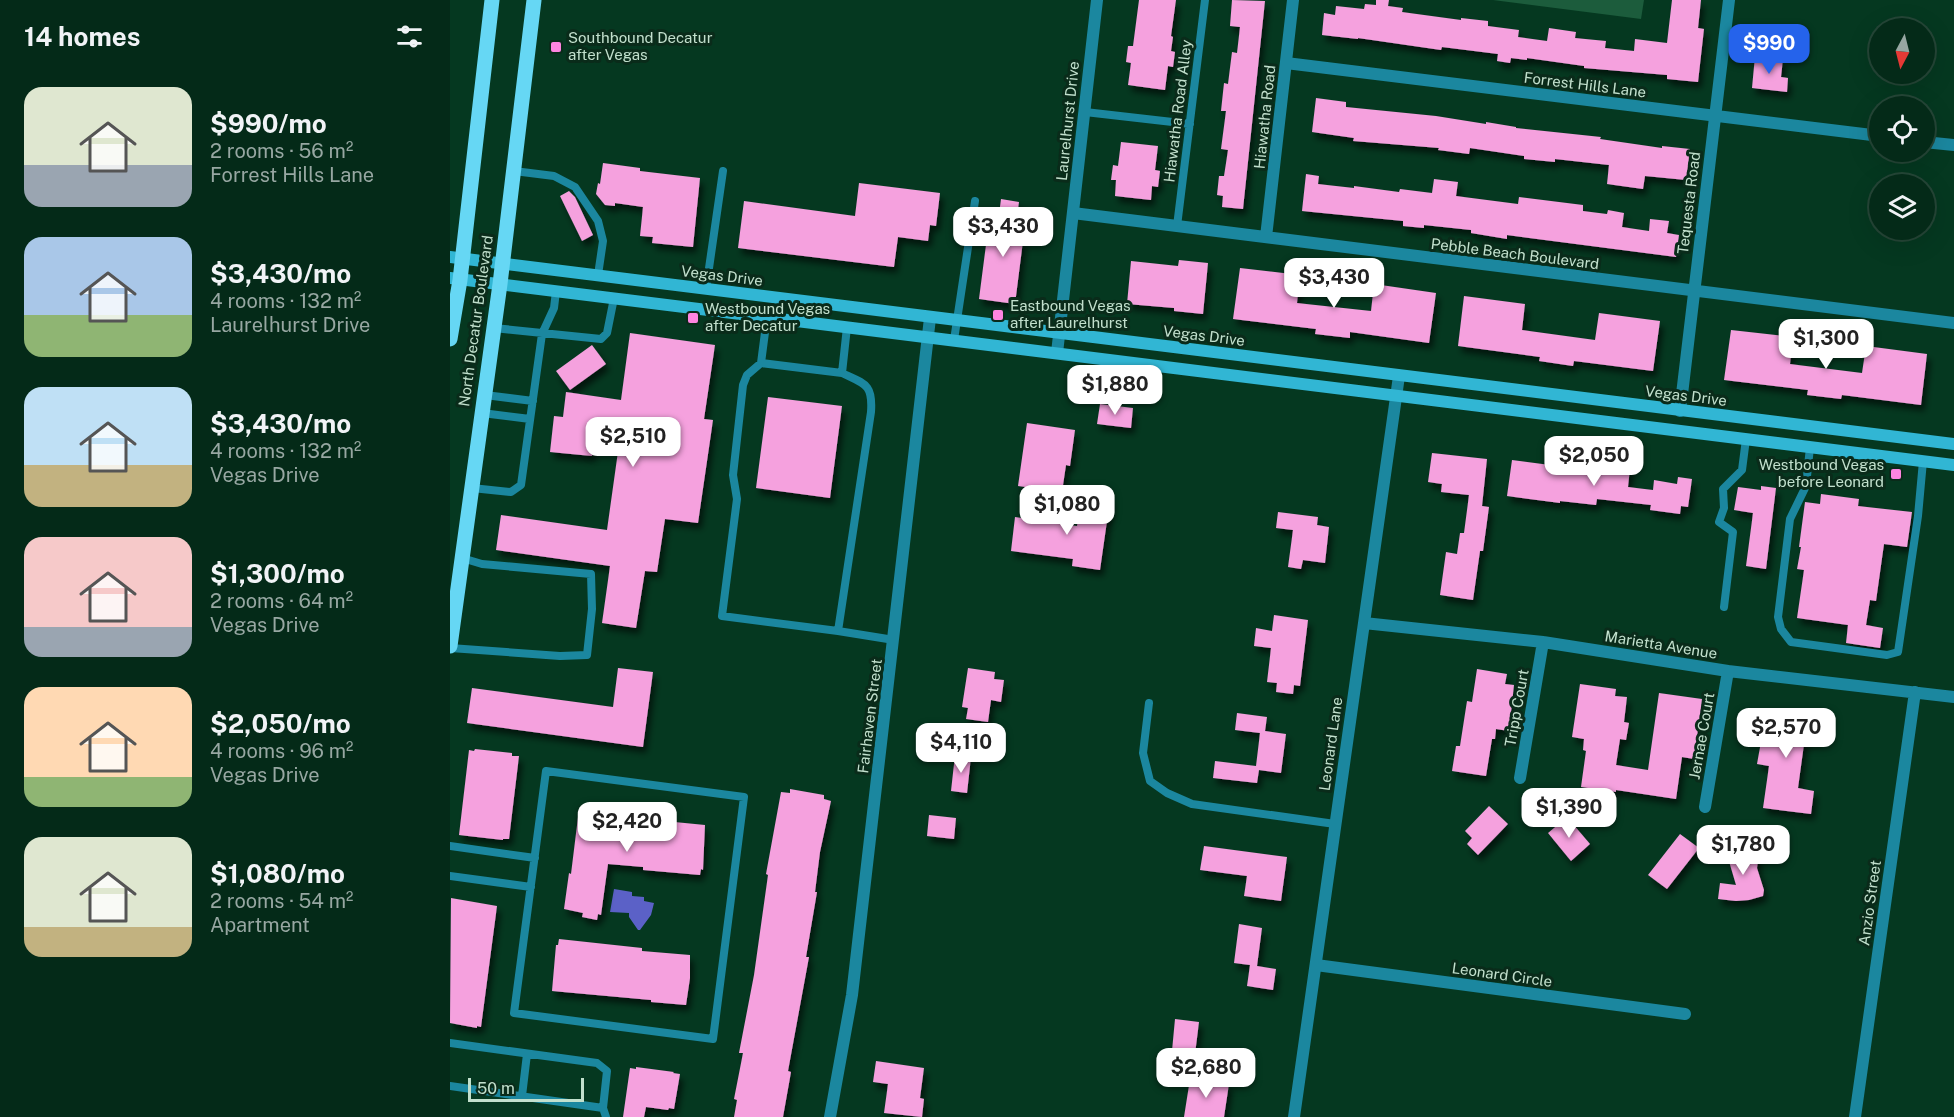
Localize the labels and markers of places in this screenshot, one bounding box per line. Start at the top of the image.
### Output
pin: $990 [1733,24,1805,75]
place label: Southbound Decatur after Vegas [568,29,713,63]
marker: Southbound Decatur after Vegas [549,40,563,54]
pin: $3,430 [954,207,1052,258]
pin: $3,430 [1285,258,1383,309]
place label: Eastbound Vegas after Laurelhurst [1010,297,1131,331]
place label: Westbound Vegas after Decatur [705,300,830,334]
marker: Eastbound Vegas after Laurelhurst [991,308,1005,322]
marker: Westbound Vegas after Decatur [686,311,700,325]
pin: $1,300 [1777,319,1875,370]
pin: $1,880 [1066,365,1164,416]
pin: $2,510 [584,417,682,468]
pin: $2,050 [1545,436,1643,487]
place label: Westbound Vegas before Leonard [1759,456,1884,490]
marker: Westbound Vegas before Leonard [1889,467,1903,481]
pin: $1,080 [1018,485,1116,536]
pin: $2,570 [1737,708,1835,759]
pin: $4,110 [912,723,1010,774]
pin: $1,390 [1520,788,1618,839]
pin: $2,420 [578,802,676,853]
pin: $1,780 [1694,825,1792,876]
pin: $2,680 [1157,1048,1255,1099]

